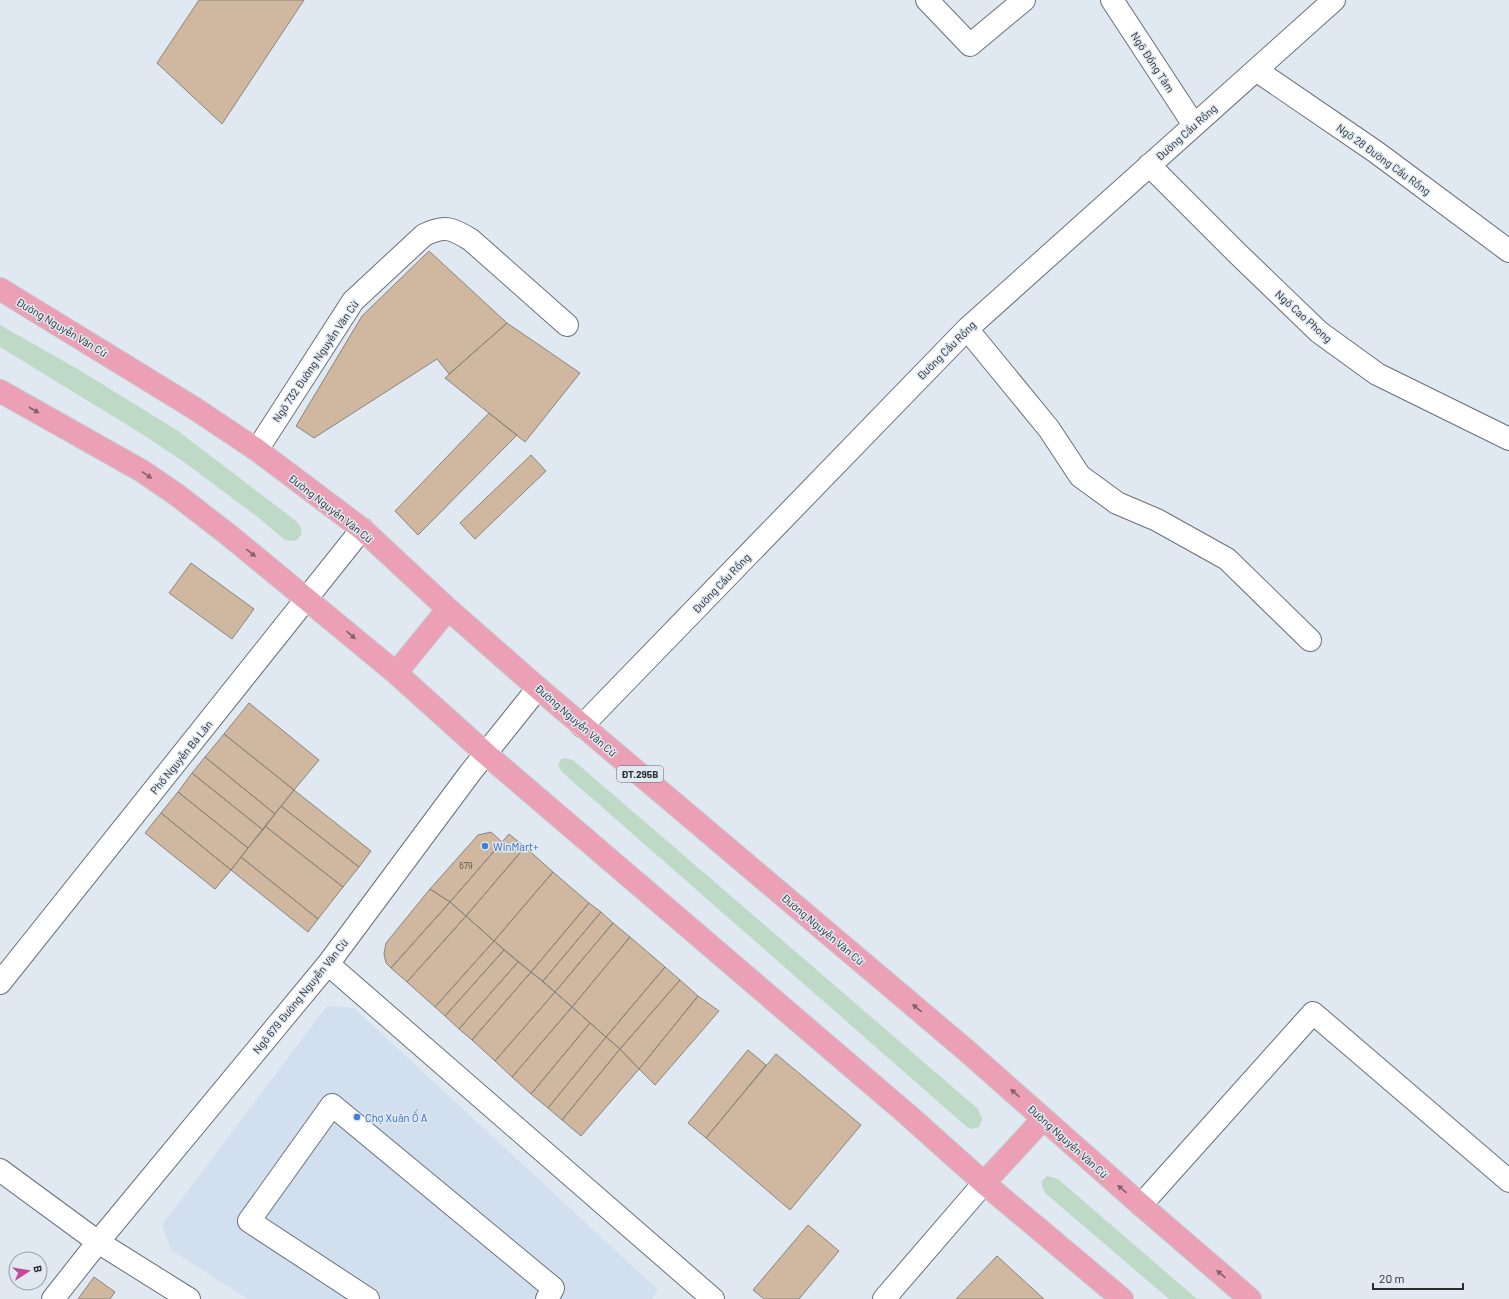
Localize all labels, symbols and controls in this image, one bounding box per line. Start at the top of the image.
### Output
street label: Ngõ Đồng Tâm [1129,29,1177,95]
street label: Đường Cầu Rồng [1153,101,1219,163]
street label: Ngõ 28 Đường Cầu Rồng [1334,120,1434,198]
street label: Ngõ Cao Phong [1273,287,1335,345]
street label: Đường Nguyễn Văn Cừ [14,295,111,360]
street label: Ngõ 732 Đường Nguyễn Văn Cừ [269,297,361,424]
street label: Đường Cầu Rồng [914,318,978,382]
one-way arrow [28,407,40,414]
one-way arrow [142,471,152,479]
street label: Đường Nguyễn Văn Cừ [286,471,377,546]
one-way arrow [245,548,256,557]
street label: Đường Cầu Rồng [689,550,753,616]
one-way arrow [346,631,356,640]
street label: Đường Nguyễn Văn Cừ [533,681,620,760]
street label: Phố Nguyễn Bá Lân [147,718,215,796]
road number: ĐT.295B [617,766,663,782]
place label: WinMart+ [493,840,539,853]
marker: WinMart+ [480,841,490,851]
house number: 679 [459,860,473,871]
street label: Đường Nguyễn Văn Cừ [779,891,868,968]
street label: Ngõ 679 Đường Nguyễn Văn Cừ [250,935,351,1056]
one-way arrow [911,1003,922,1012]
one-way arrow [1010,1089,1019,1098]
street label: Đường Nguyễn Văn Cừ [1025,1102,1112,1181]
place label: Chợ Xuân Ổ A [365,1109,428,1124]
marker: Chợ Xuân Ổ A [352,1112,362,1122]
one-way arrow [1117,1184,1127,1193]
north arrow [8,1251,48,1291]
text: B [31,1264,45,1274]
scale bar [1373,1265,1463,1291]
one-way arrow [1215,1269,1226,1278]
text: 20 m [1379,1271,1405,1285]

